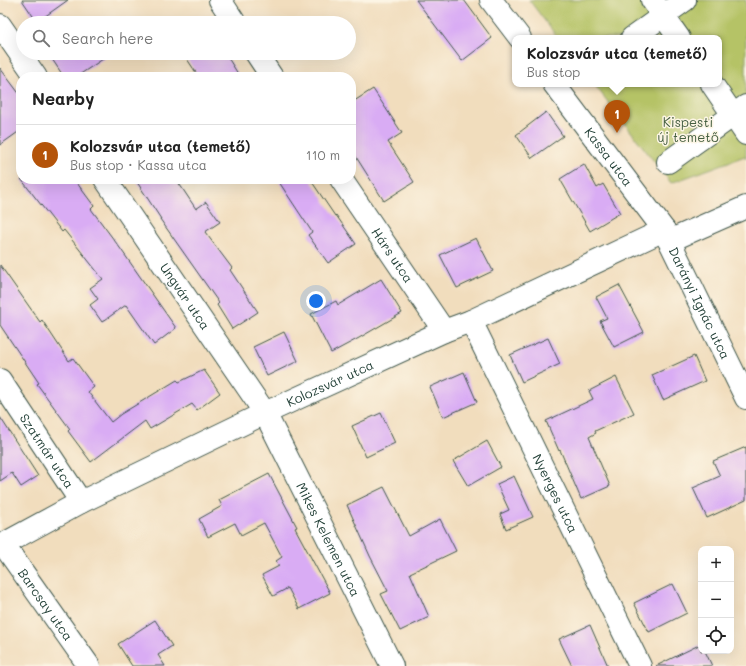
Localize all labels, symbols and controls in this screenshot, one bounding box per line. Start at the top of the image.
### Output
search box [16,16,356,60]
icon: search [30,27,52,49]
text: Search here [62,28,153,48]
popup [512,35,722,87]
text: Kolozsvár utca (temető) [527,43,707,63]
text: Bus stop [527,63,580,80]
text: Nearby [32,87,94,109]
pin: 1 [604,100,630,133]
park label: Kispesti új temető [657,113,719,145]
street label: Kassa utca [581,123,637,189]
text: Kolozsvár utca (temető) [70,136,250,156]
text: 1 [42,146,48,163]
text: 110 m [306,146,340,163]
text: Bus stop · Kassa utca [70,156,207,173]
street label: Hárs utca [368,224,418,286]
street label: Darányi Ignác utca [665,244,735,362]
street label: Ungvár utca [157,259,214,333]
your location [306,291,326,311]
street label: Kolozsvár utca [283,356,376,410]
street label: Szatmár utca [17,410,78,491]
street label: Nyerges utca [529,451,582,535]
street label: Mikes Kelemen utca [293,479,365,599]
map controls [698,546,734,654]
button: + [698,546,734,582]
street label: Barcsay utca [15,565,77,644]
button: − [698,582,734,618]
button: locate [698,618,734,654]

